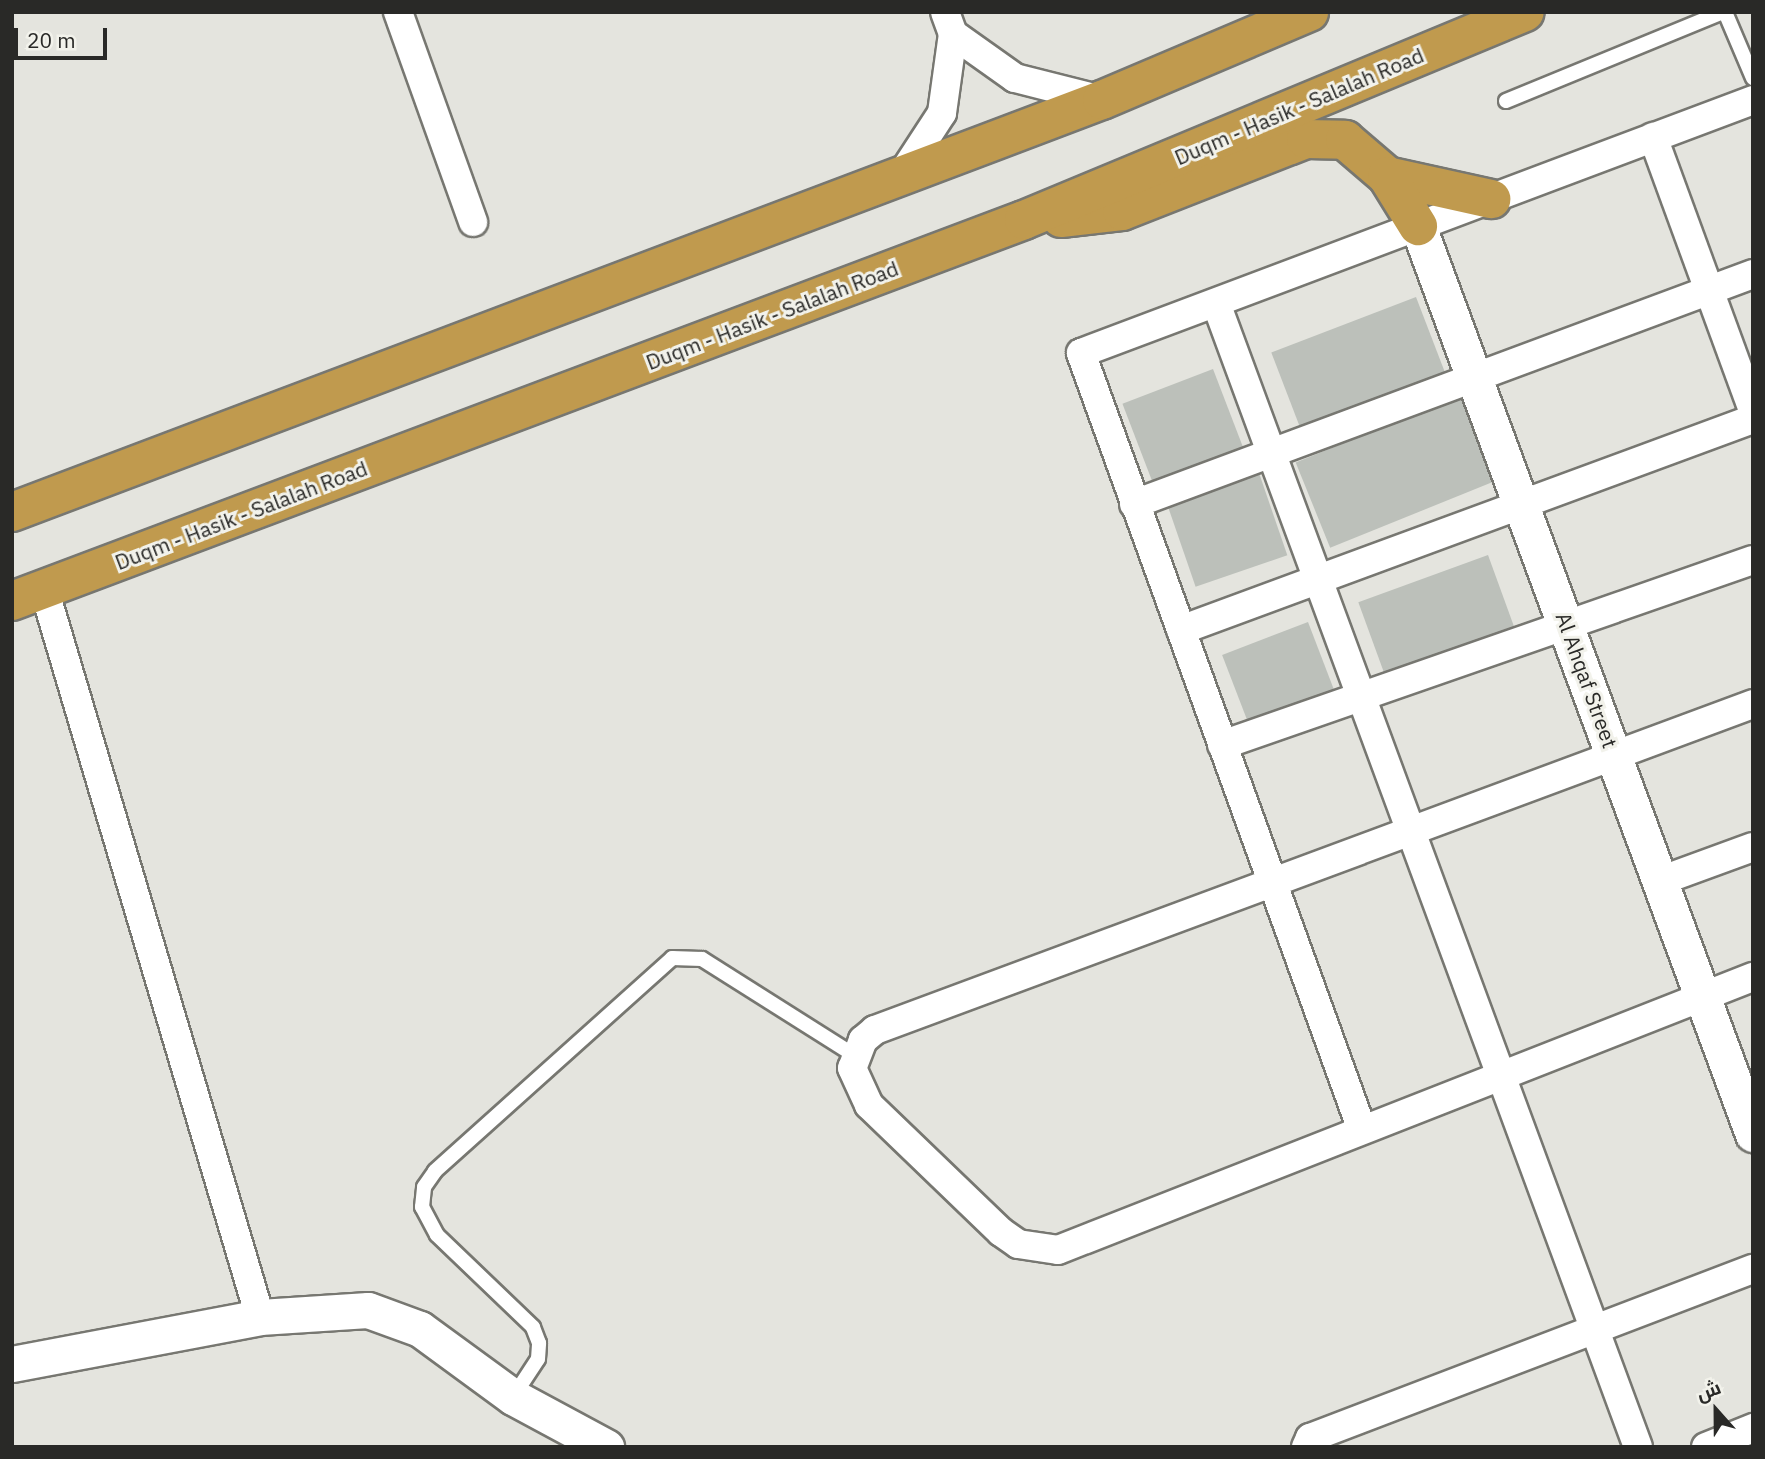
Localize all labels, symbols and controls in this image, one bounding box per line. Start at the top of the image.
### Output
scale bar [18,14,110,58]
text: 20 m [27,26,76,54]
street label: Duqm - Hasik - Salalah Road [1171,42,1427,170]
street label: Duqm - Hasik - Salalah Road [642,255,902,375]
street label: Duqm - Hasik - Salalah Road [111,455,371,575]
street label: Al Ahqaf Street [1551,609,1623,751]
north arrow [1681,1375,1751,1445]
text: ش [1693,1375,1724,1406]

